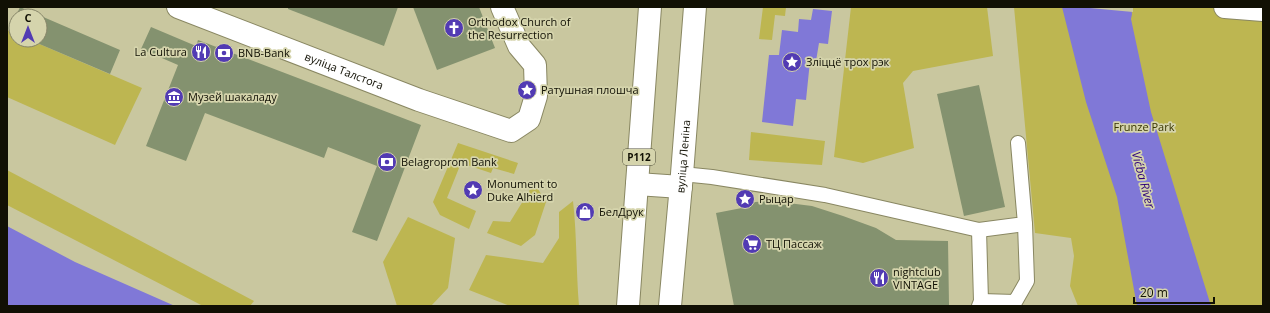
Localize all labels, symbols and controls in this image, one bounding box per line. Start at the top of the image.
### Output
north arrow [8,8,48,48]
text: С [24,10,32,25]
place label: Orthodox Church of the Resurrection [468,14,572,42]
church icon: Orthodox Church of the Resurrection [443,17,465,39]
restaurant icon: La Cultura [190,41,212,63]
bank icon: BNB-Bank [213,42,235,64]
place label: La Cultura [135,44,187,59]
place label: BNB-Bank [238,45,290,60]
street label: вуліца Талстога [303,49,386,93]
place icon: Зліццё трох рэк [781,51,803,73]
place label: Зліццё трох рэк [806,54,890,69]
place icon: Ратушная плошча [516,79,538,101]
place label: Ратушная плошча [541,82,639,97]
museum icon: Музей шакаладу [163,86,185,108]
place label: Музей шакаладу [188,89,277,104]
street label: вуліца Леніна [672,119,693,194]
park label: Frunze Park [1114,119,1175,134]
road number: Р112 [623,149,655,165]
water label: Vićba River [1128,150,1160,211]
bank icon: Belagroprom Bank [376,151,398,173]
place label: Belagroprom Bank [401,154,497,169]
place label: Monument to Duke Alhierd [487,176,558,204]
place icon: Monument to Duke Alhierd [462,179,484,201]
place icon: Рыцар [734,188,756,210]
place label: Рыцар [759,191,794,206]
shop icon: БелДрук [574,201,596,223]
place label: БелДрук [599,204,644,219]
supermarket icon: ТЦ Пассаж [741,233,763,255]
place label: ТЦ Пассаж [766,236,823,251]
place label: nightclub VINTAGE [893,264,941,292]
restaurant icon: nightclub VINTAGE [868,267,890,289]
scale bar [1134,279,1214,305]
text: 20 m [1140,284,1168,301]

